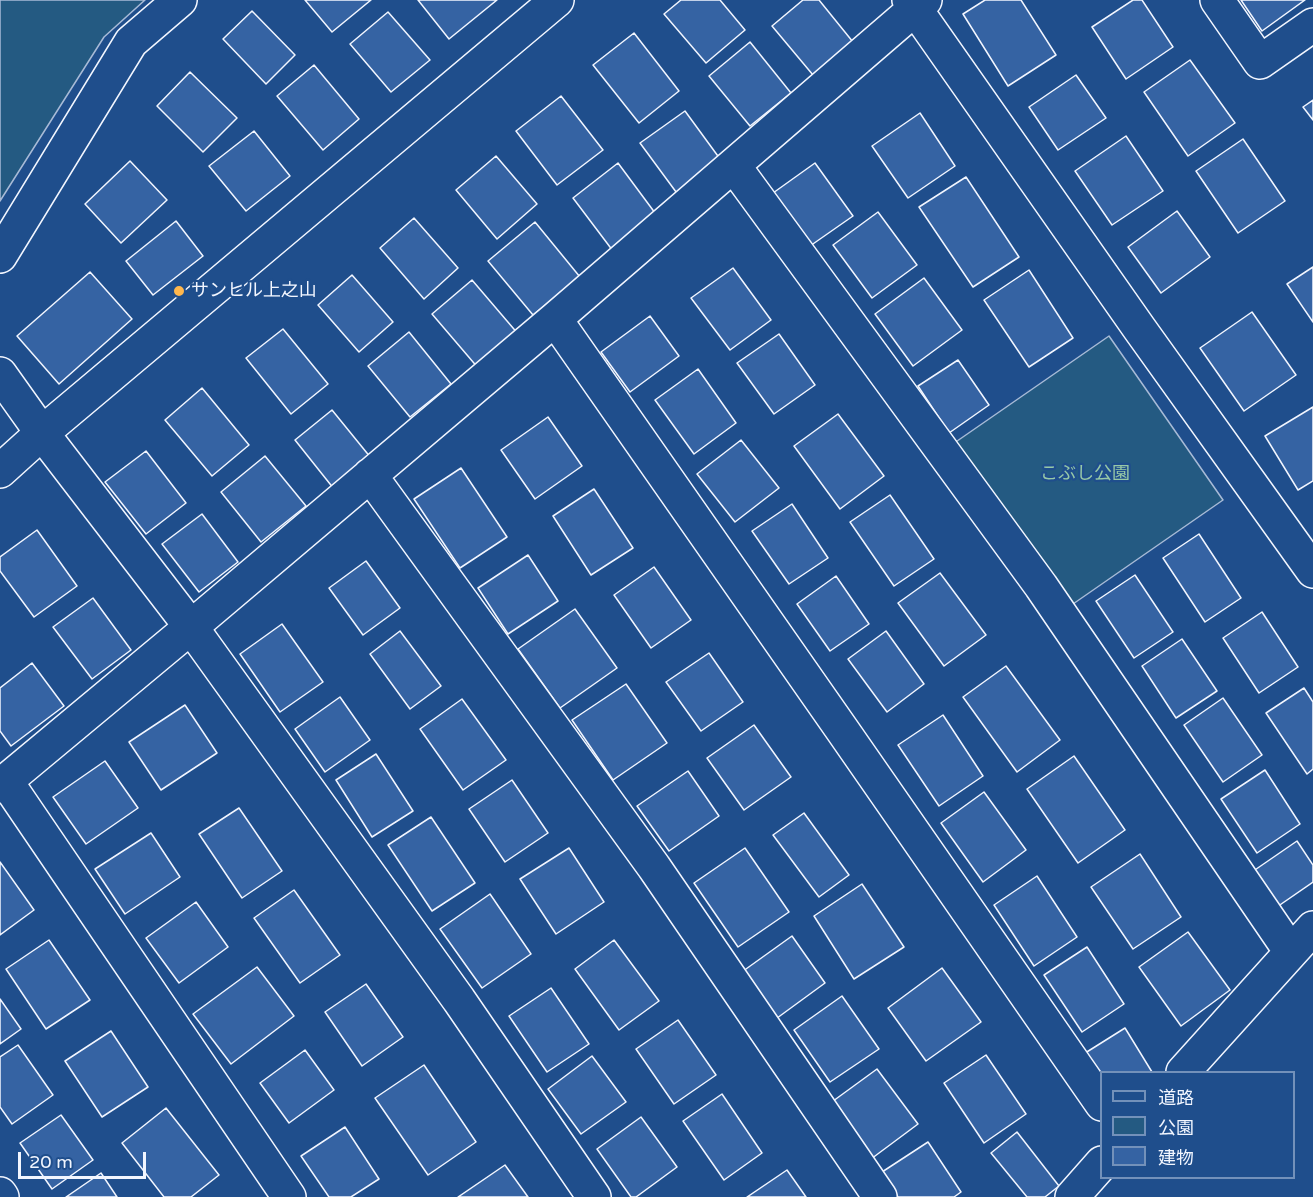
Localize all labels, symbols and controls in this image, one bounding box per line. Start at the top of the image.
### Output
place label: サンヒル上之山 [191,280,317,302]
marker: サンヒル上之山 [172,284,186,298]
park label: こぶし公園 [1040,463,1130,485]
legend [1100,1071,1295,1179]
text: 道路 [1158,1087,1194,1109]
text: 公園 [1158,1117,1194,1139]
scale bar [21,1140,148,1178]
text: 建物 [1158,1147,1194,1169]
text: 20 m [29,1151,73,1173]

